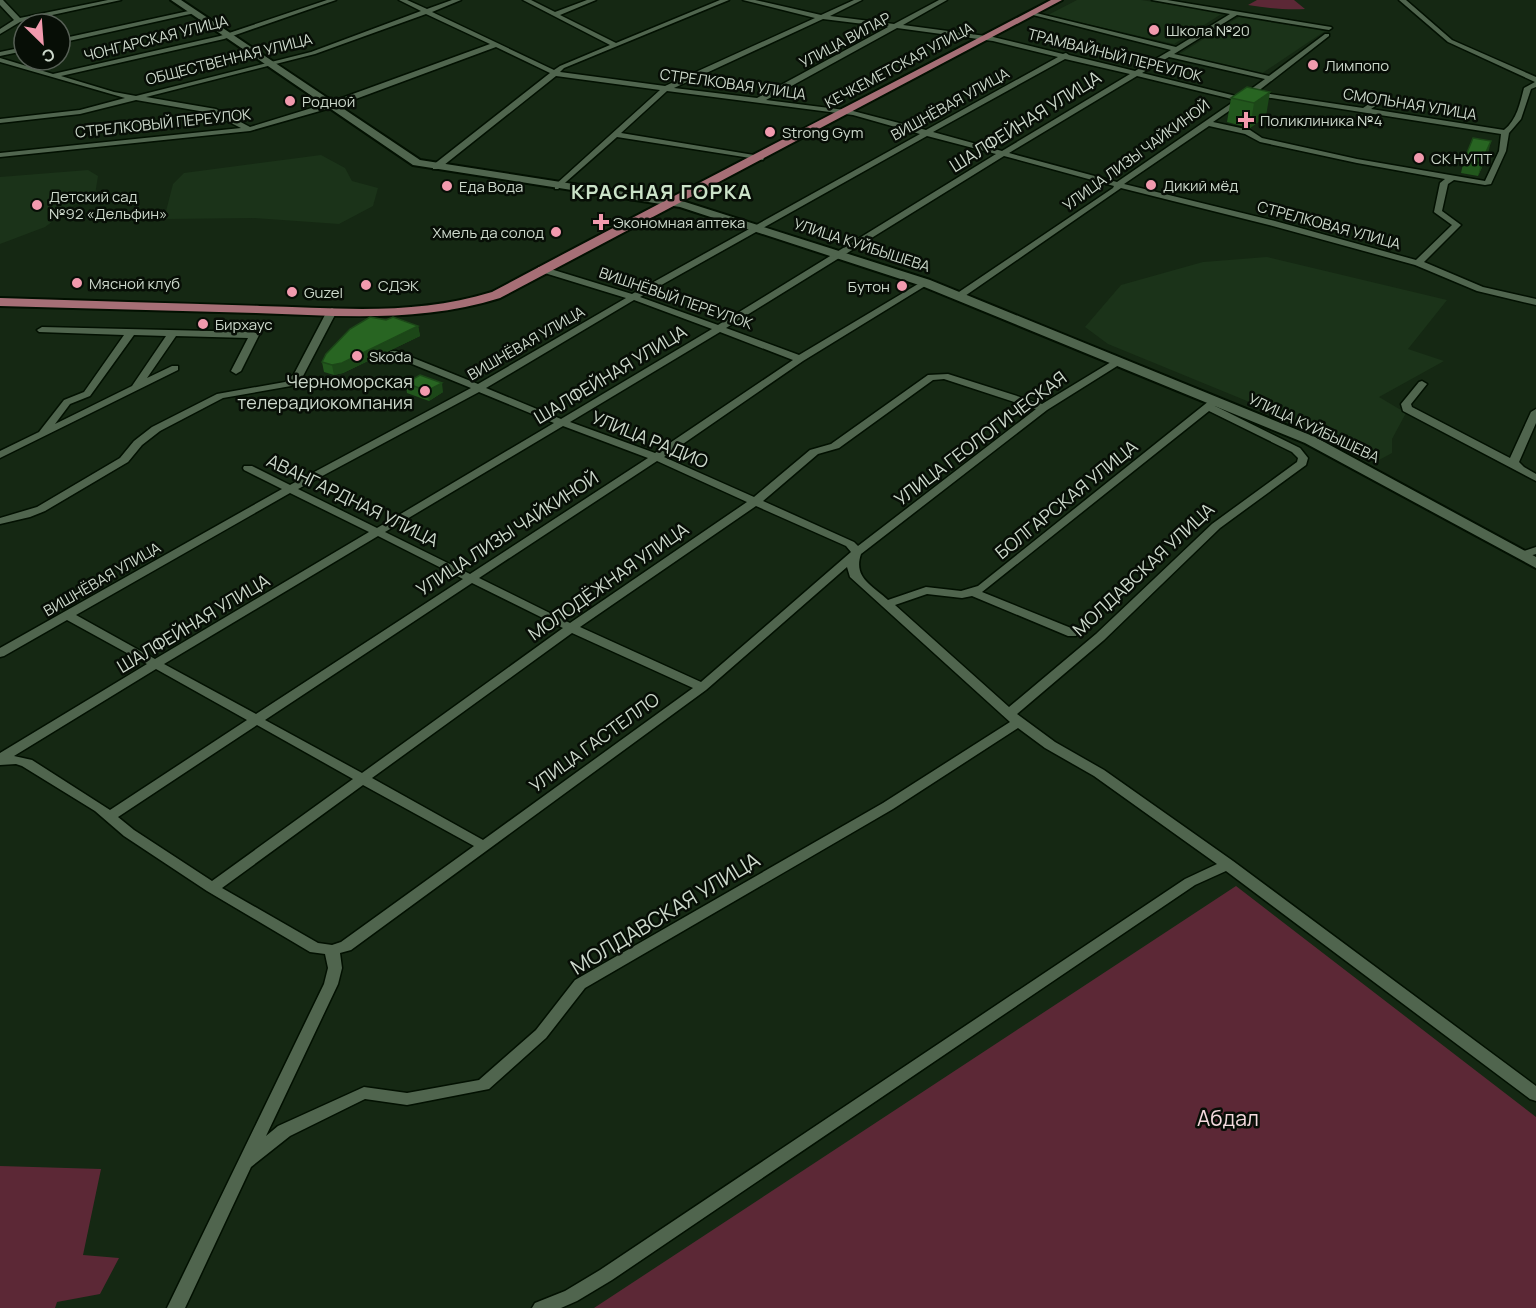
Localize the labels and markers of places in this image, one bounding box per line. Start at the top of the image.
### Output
place label: Школа №20 [1166,20,1250,41]
marker: Школа №20 [1147,23,1161,37]
place label: Лимпопо [1325,55,1389,76]
marker: Лимпопо [1306,58,1320,72]
place label: Родной [302,91,355,112]
marker: Родной [283,94,297,108]
place label: Поликлиника №4 [1260,110,1383,131]
marker: Поликлиника №4 [1237,111,1255,129]
place label: Strong Gym [782,122,863,143]
marker: Strong Gym [763,125,777,139]
place label: СК НУПТ [1431,148,1492,169]
marker: СК НУПТ [1412,151,1426,165]
place label: Дикий мёд [1163,175,1238,196]
place label: Еда Вода [459,176,523,197]
marker: Дикий мёд [1144,178,1158,192]
marker: Еда Вода [440,179,454,193]
place label: Детский сад №92 «Дельфин» [49,186,167,224]
marker: Детский сад №92 «Дельфин» [30,198,44,212]
place label: Экономная аптека [613,212,745,233]
marker: Экономная аптека [594,215,608,229]
place label: Хмель да солод [432,222,544,243]
marker: Хмель да солод [549,225,563,239]
place label: Мясной клуб [89,273,180,294]
place label: СДЭК [378,275,419,296]
marker: Мясной клуб [70,276,84,290]
place label: Бутон [848,276,890,297]
marker: СДЭК [359,278,373,292]
marker: Бутон [895,279,909,293]
place label: Guzel [304,282,343,303]
marker: Guzel [285,285,299,299]
place label: Бирхаус [215,314,273,335]
marker: Бирхаус [196,317,210,331]
place label: Skoda [369,346,412,367]
marker: Skoda [350,349,364,363]
place label: Черноморская телерадиокомпания [237,369,413,414]
marker: Черноморская телерадиокомпания [418,384,432,398]

